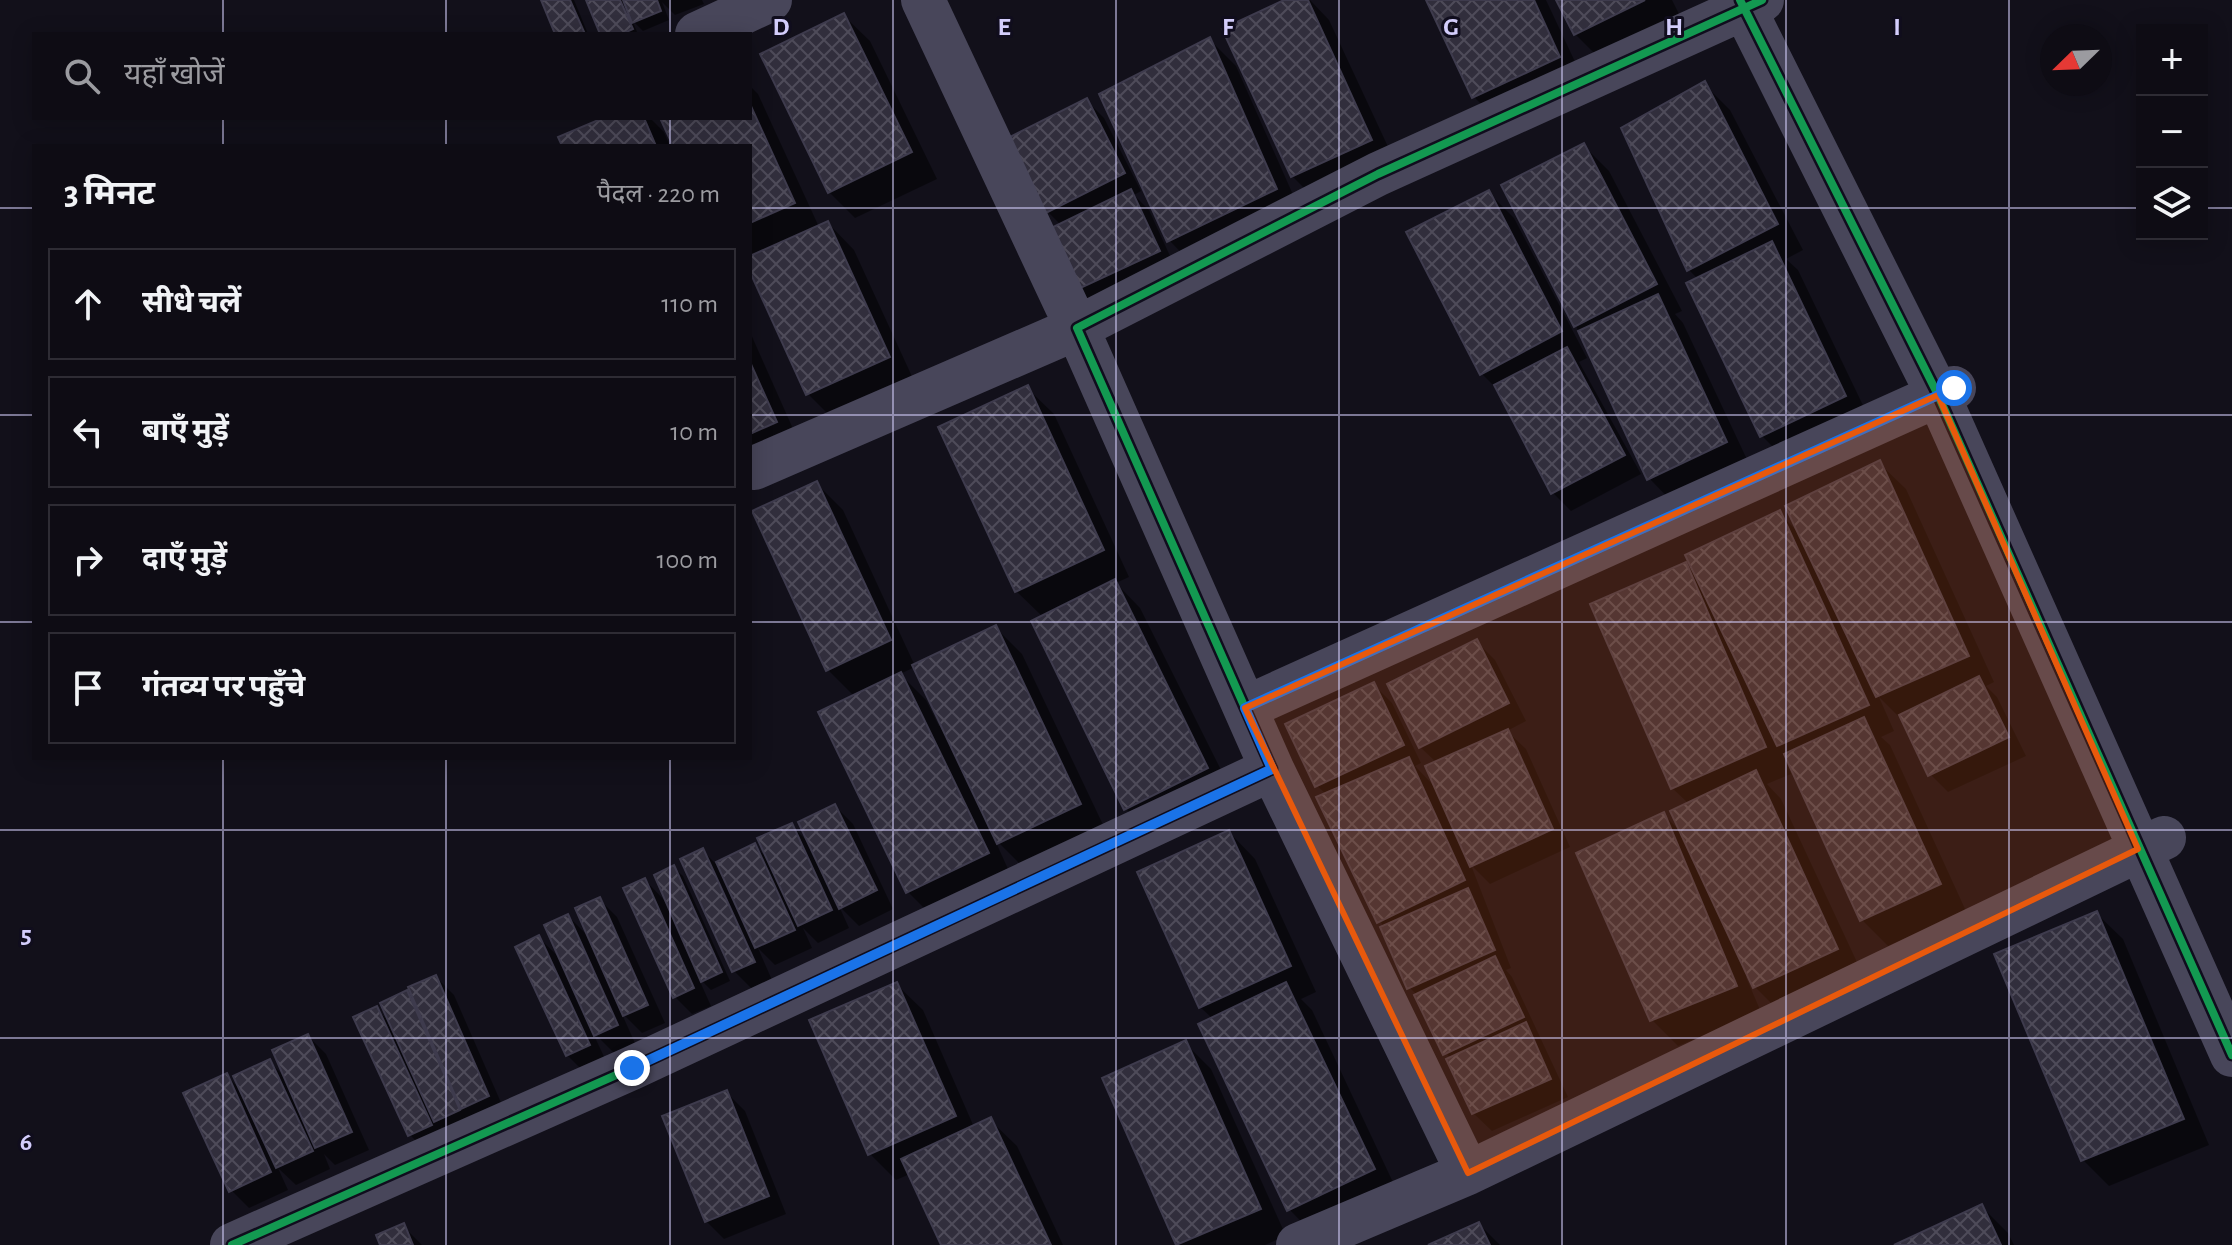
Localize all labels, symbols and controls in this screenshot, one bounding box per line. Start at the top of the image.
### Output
text: D [772,14,790,40]
text: E [997,14,1011,40]
text: F [1222,14,1235,40]
text: G [1443,14,1459,40]
text: H [1665,14,1683,40]
text: I [1893,14,1901,40]
north arrow [2040,24,2112,96]
map controls [2136,24,2208,240]
button: + [2136,24,2208,96]
search box [32,32,752,120]
icon: search [60,54,104,98]
text: यहाँ खोजें [124,60,225,90]
button: − [2136,96,2208,168]
button: layers [2136,168,2208,240]
text: 3 मिनट [64,177,155,211]
text: पैदल · 220 m [597,181,720,207]
icon: ahead [66,282,110,326]
text: सीधे चलें [142,288,241,318]
text: 110 m [661,291,718,317]
route start [1936,370,1972,406]
icon: left [66,410,110,454]
text: बाएँ मुड़ें [142,416,229,446]
text: 10 m [670,419,718,445]
icon: right [66,538,110,582]
text: दाएँ मुड़ें [142,544,227,574]
text: 100 m [657,547,718,573]
icon: arrive [66,666,110,710]
text: गंतव्य पर पहुँचे [142,672,305,702]
text: 5 [20,922,32,948]
route end [614,1050,650,1086]
text: 6 [20,1129,32,1155]

